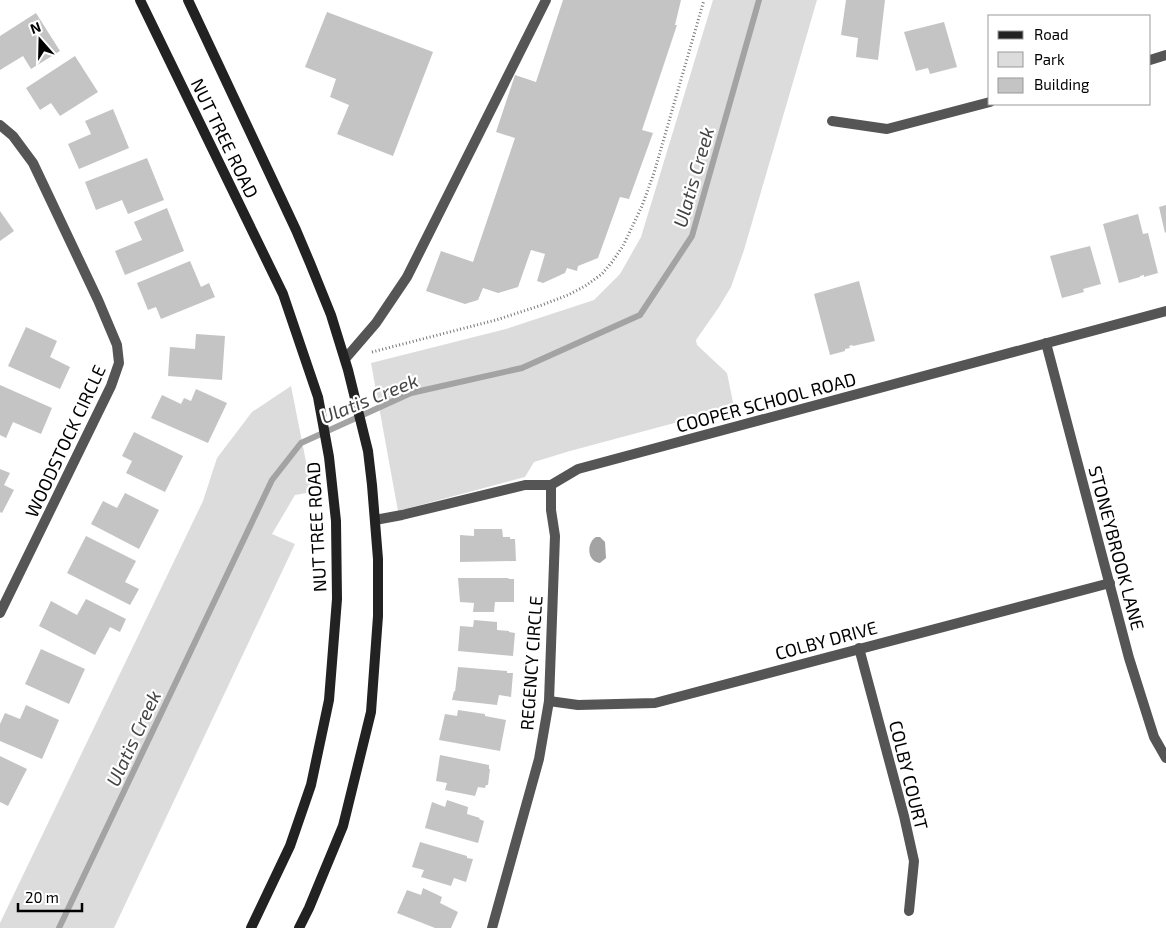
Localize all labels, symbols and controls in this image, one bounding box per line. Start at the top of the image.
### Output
north arrow [15,15,65,65]
legend [988,15,1151,105]
text: N [28,18,43,37]
text: Road [1034,25,1069,43]
text: Park [1034,50,1065,68]
street label: NUT TREE ROAD [187,75,263,201]
text: Building [1034,75,1090,93]
water label: Ulatis Creek [668,124,718,230]
street label: WOODSTOCK CIRCLE [20,361,110,521]
street label: COOPER SCHOOL ROAD [674,367,858,437]
water label: Ulatis Creek [317,368,421,428]
street label: NUT TREE ROAD [302,461,330,593]
street label: STONEYBROOK LANE [1084,463,1150,633]
street label: REGENCY CIRCLE [515,595,547,731]
street label: COLBY DRIVE [772,616,880,664]
water label: Ulatis Creek [101,686,165,790]
street label: COLBY COURT [885,718,933,832]
scale bar [18,880,81,912]
text: 20 m [25,888,59,906]

